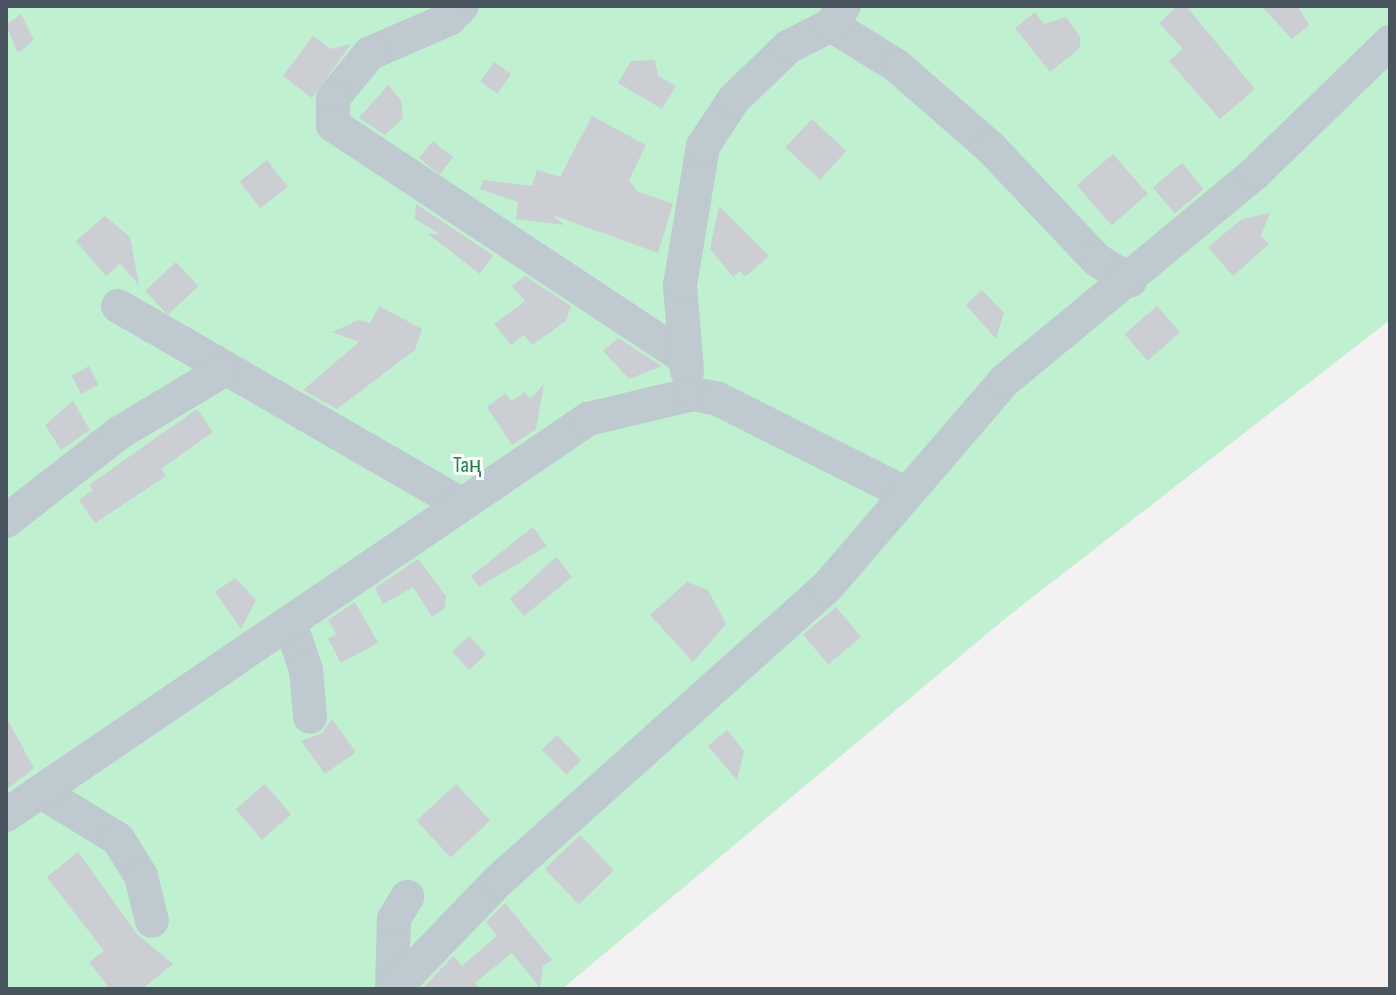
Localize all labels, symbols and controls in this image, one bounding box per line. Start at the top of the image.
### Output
park label: Таң [453,453,481,479]

